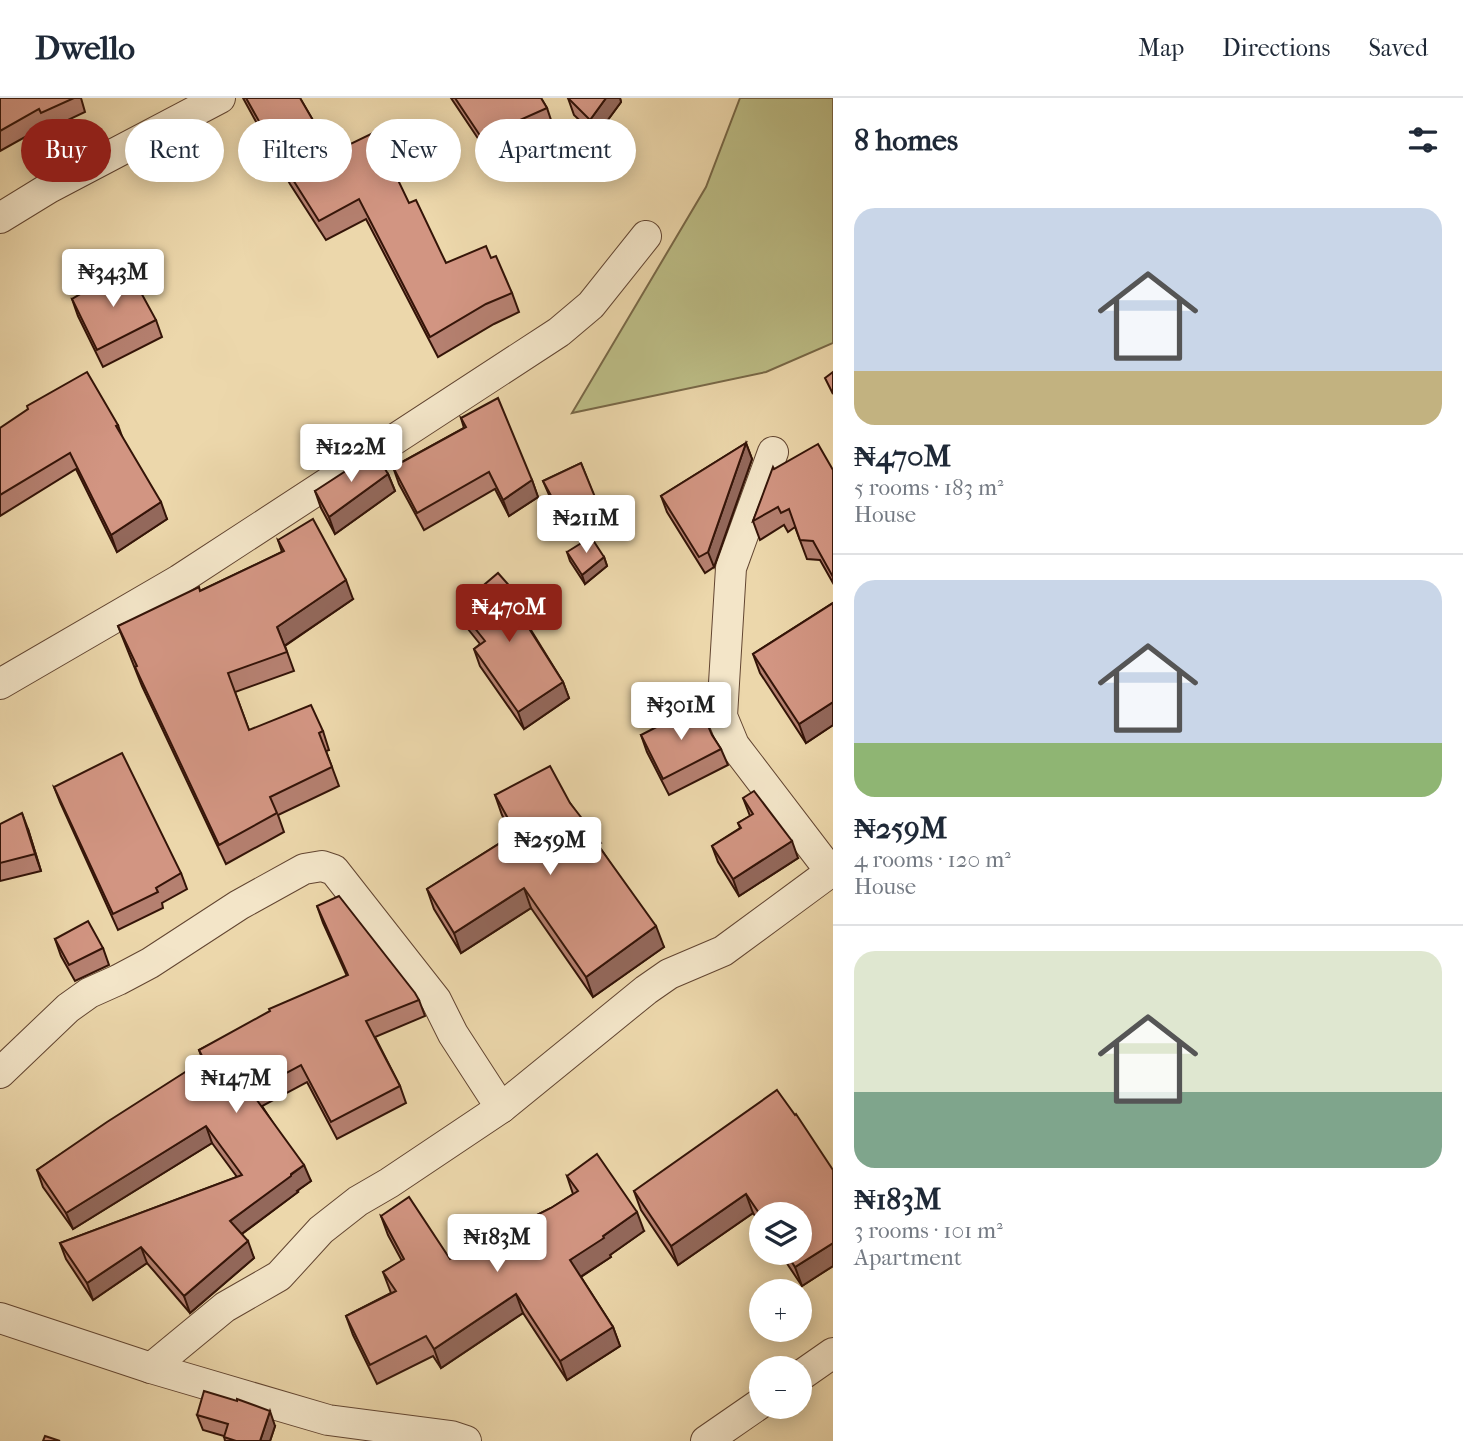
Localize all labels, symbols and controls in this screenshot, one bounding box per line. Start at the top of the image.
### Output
text: Dwello [35,29,135,68]
text: Map [1138,34,1184,62]
text: Directions [1222,34,1330,62]
text: Saved [1368,34,1428,62]
chip: Buy [21,119,111,182]
chip: Rent [125,119,224,182]
chip: Filters [238,119,352,182]
chip: New [366,119,461,182]
chip: Apartment [475,119,636,182]
icon: filters [1404,121,1442,159]
text: 8 homes [854,123,958,158]
pin: ₦343M [64,250,162,309]
icon: home [1085,253,1211,379]
text: ₦343M [78,258,148,285]
pin: ₦122M [302,424,400,484]
text: ₦122M [316,433,386,460]
text: ₦470M [854,439,951,474]
text: 5 rooms · 183 m² [854,474,1004,501]
pin: ₦211M [537,496,635,555]
text: House [854,501,916,528]
text: ₦211M [553,504,619,531]
pin: ₦470M [460,584,558,644]
text: ₦470M [472,593,546,620]
icon: home [1085,625,1211,751]
pin: ₦301M [632,682,730,742]
text: ₦301M [647,691,715,718]
text: ₦259M [854,811,947,846]
pin: ₦259M [501,818,599,877]
text: ₦259M [514,826,586,853]
text: 4 rooms · 120 m² [854,846,1011,873]
text: House [854,873,916,900]
icon: home [1085,996,1211,1122]
pin: ₦147M [187,1056,285,1115]
text: ₦147M [201,1064,271,1091]
text: ₦183M [854,1182,941,1217]
map controls [749,1202,812,1419]
button: layers [749,1202,812,1265]
pin: ₦183M [448,1214,546,1274]
text: 3 rooms · 101 m² [854,1217,1003,1244]
text: ₦183M [464,1223,530,1250]
text: Apartment [854,1244,962,1271]
button: + [749,1279,812,1342]
button: − [749,1356,812,1419]

